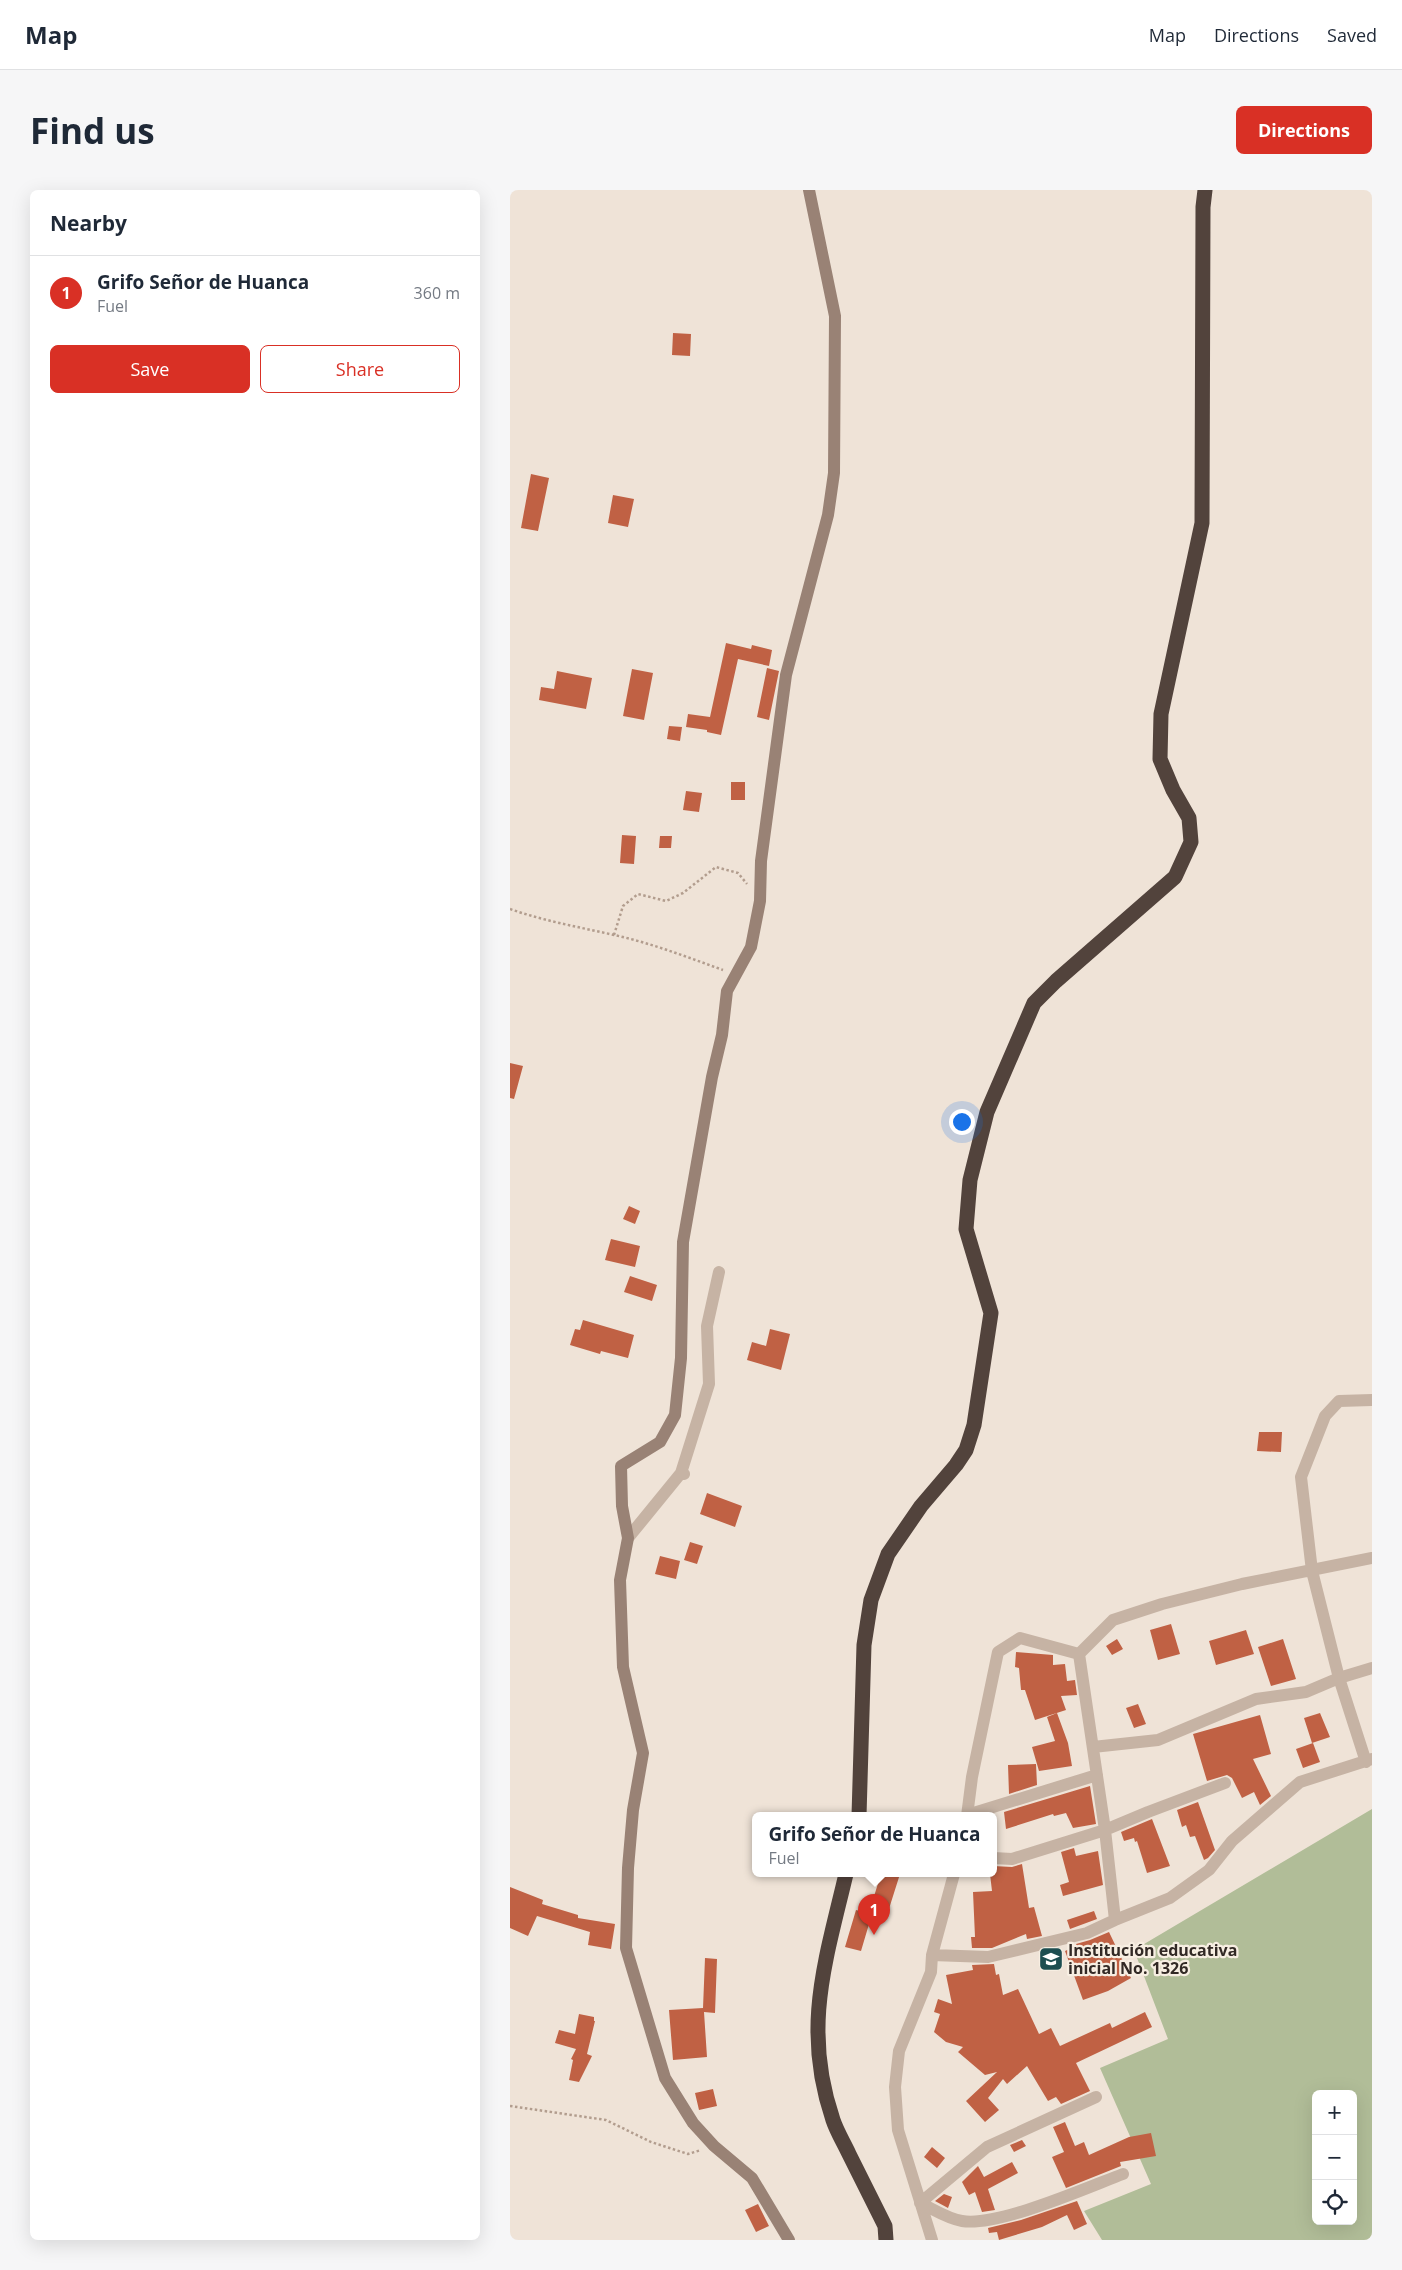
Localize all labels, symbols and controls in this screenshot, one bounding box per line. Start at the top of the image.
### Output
text: Map [25,18,77,51]
text: Map [1149,23,1186,47]
text: Directions [1214,23,1299,47]
text: Saved [1327,23,1377,47]
button: Directions [1236,106,1372,154]
text: Find us [30,107,155,154]
text: Nearby [50,209,127,237]
text: Grifo Señor de Huanca [97,269,309,295]
text: 1 [61,282,71,304]
text: 360 m [414,282,460,304]
text: Fuel [97,295,128,317]
button: Save [50,345,250,393]
button: Share [260,345,460,393]
your location [949,1109,975,1135]
popup [752,1812,997,1877]
text: Grifo Señor de Huanca [768,1821,981,1847]
text: Fuel [768,1847,800,1869]
pin: 1 [858,1894,890,1935]
place label: Institución educativa inicial No. 1326 [1068,1939,1237,1979]
school or university icon: Institución educativa inicial No. 1326 [1038,1946,1064,1972]
map controls [1312,2090,1357,2225]
button: + [1312,2090,1357,2135]
button: − [1312,2135,1357,2180]
button: locate [1312,2180,1357,2225]

